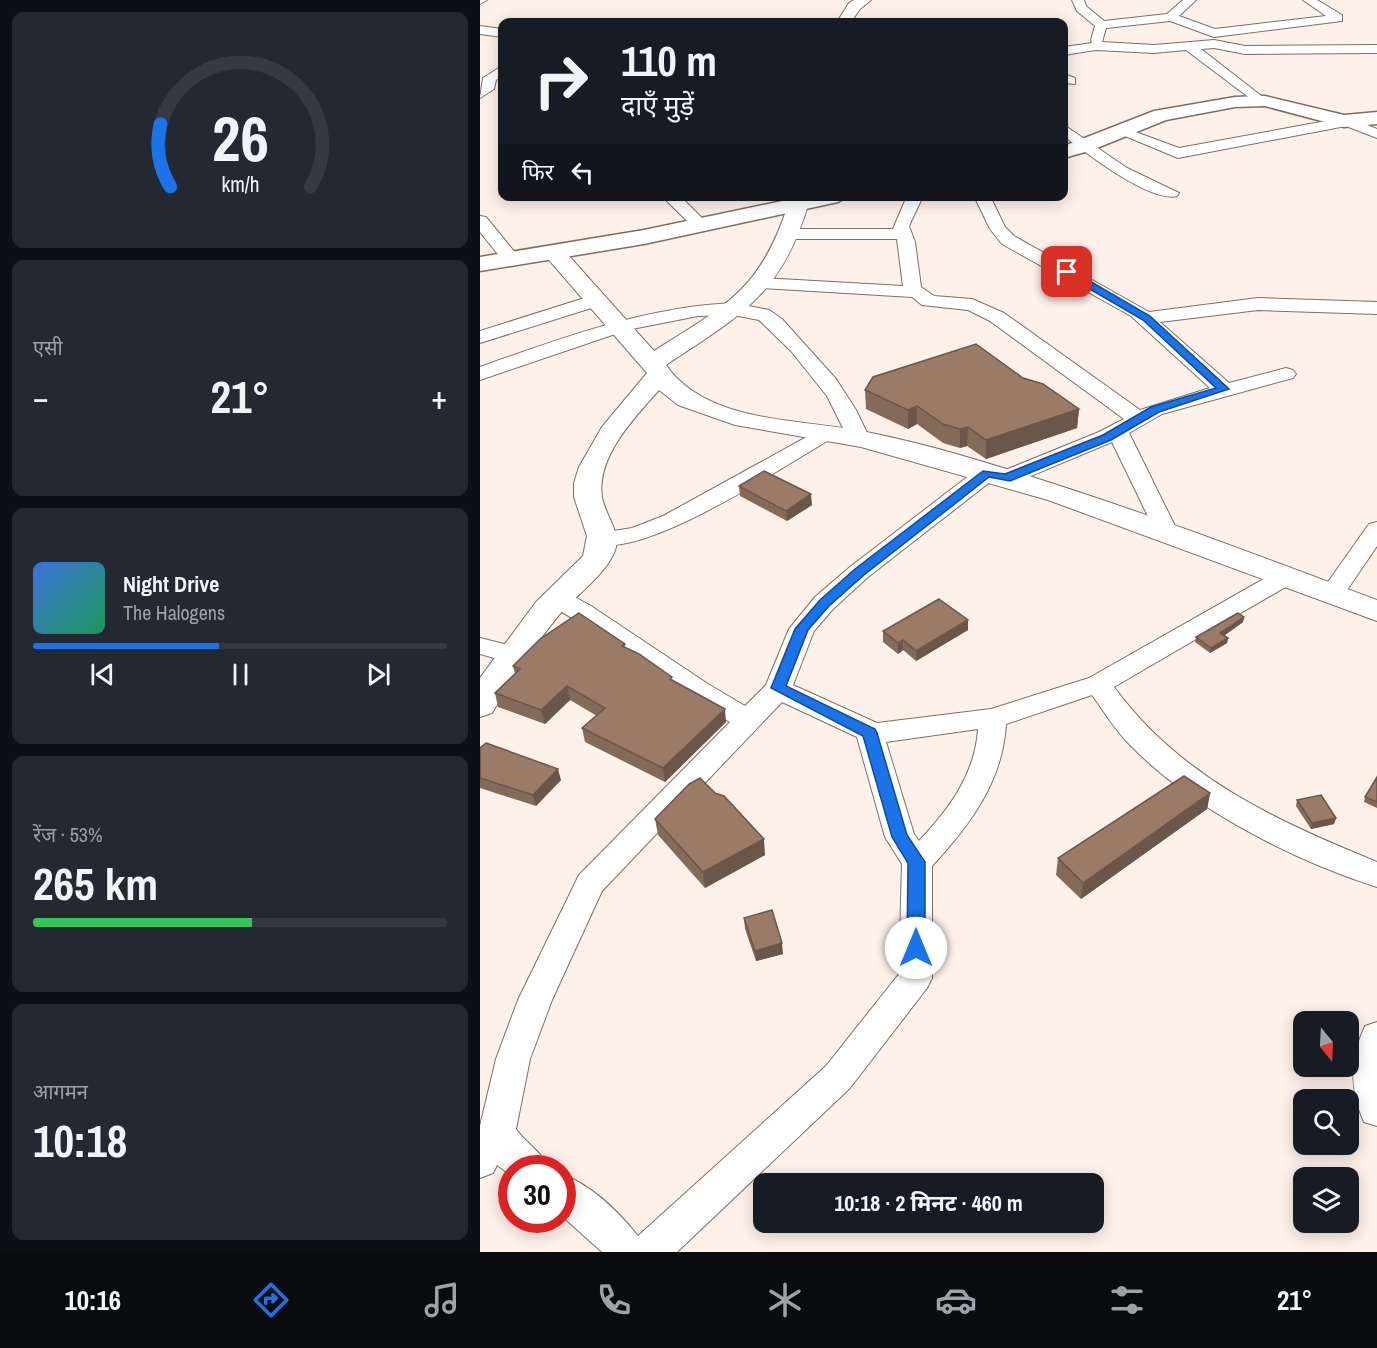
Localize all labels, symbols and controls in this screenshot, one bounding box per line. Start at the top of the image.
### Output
text: 110 m [621,33,717,89]
icon: right [522,42,600,120]
text: दाएँ मुड़ें [621,87,694,123]
text: 26 [212,96,268,180]
icon: left [566,156,599,189]
text: फिर [522,157,554,187]
text: km/h [221,170,259,199]
pin [1041,246,1092,297]
icon: arrive [1050,255,1083,288]
text: एसी [33,334,63,361]
text: 21° [210,366,270,427]
text: − [33,375,49,419]
text: + [431,375,447,419]
text: Night Drive [123,569,219,599]
text: The Halogens [123,599,225,626]
icon: previous [86,658,119,691]
icon: pause [224,658,257,691]
icon: next [362,658,395,691]
text: रेंज · 53% [33,821,103,848]
text: 265 km [33,853,158,914]
position arrow [884,916,948,980]
north arrow [1293,1011,1359,1077]
map controls [1293,1011,1359,1233]
text: आगमन [33,1078,88,1105]
button: search [1293,1089,1359,1155]
text: 10:18 [33,1110,127,1171]
speed limit sign: 30 [498,1155,576,1233]
button: layers [1293,1167,1359,1233]
text: 10:18 · 2 मिनट · 460 m [834,1188,1023,1218]
icon: directions [250,1279,292,1321]
icon: music [421,1279,463,1321]
icon: phone [593,1279,635,1321]
icon: climate [764,1279,806,1321]
icon: car [935,1279,977,1321]
icon: filters [1106,1279,1148,1321]
text: 10:16 [65,1282,121,1318]
text: 21° [1277,1282,1312,1318]

